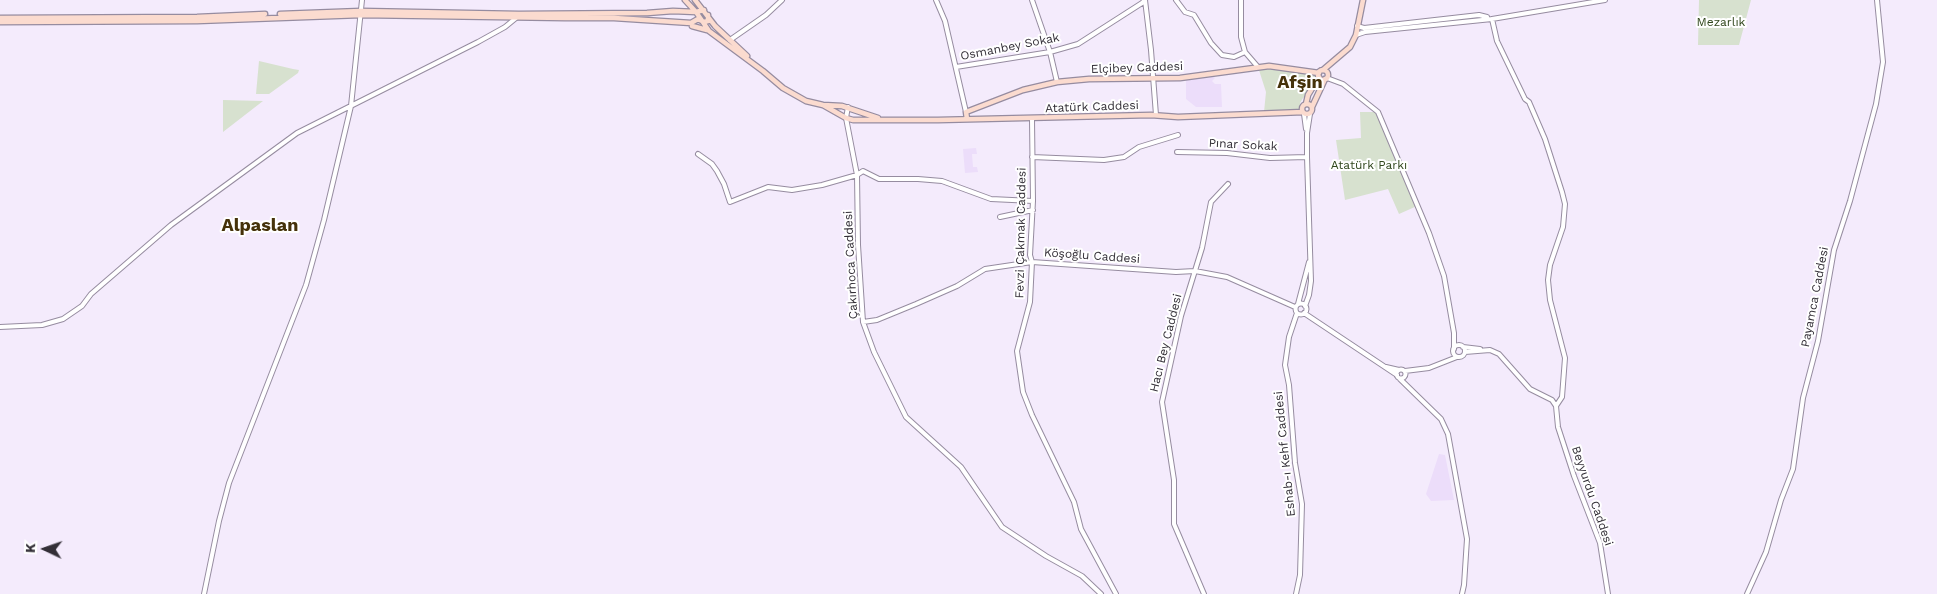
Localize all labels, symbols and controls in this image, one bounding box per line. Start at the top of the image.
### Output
park label: Mezarlık [1697,15,1745,29]
street label: Osmanbey Sokak [959,30,1061,64]
street label: Elçibey Caddesi [1091,59,1183,77]
district label: Afşin [1277,72,1323,94]
street label: Atatürk Caddesi [1045,98,1139,116]
street label: Pınar Sokak [1208,136,1278,154]
park label: Atatürk Parkı [1331,158,1407,172]
street label: Fevzi Çakmak Caddesi [1013,167,1029,299]
street label: Çakırhoca Caddesi [841,210,861,320]
district label: Alpaslan [222,215,298,237]
street label: Köşoğlu Caddesi [1044,245,1140,267]
street label: Payamca Caddesi [1798,245,1832,349]
street label: Hacı Bey Caddesi [1147,292,1185,394]
street label: Eshab-ı Kehf Caddesi [1271,391,1299,517]
street label: Beyyurdu Caddesi [1568,444,1616,548]
north arrow [20,524,70,574]
text: K [22,543,38,553]

